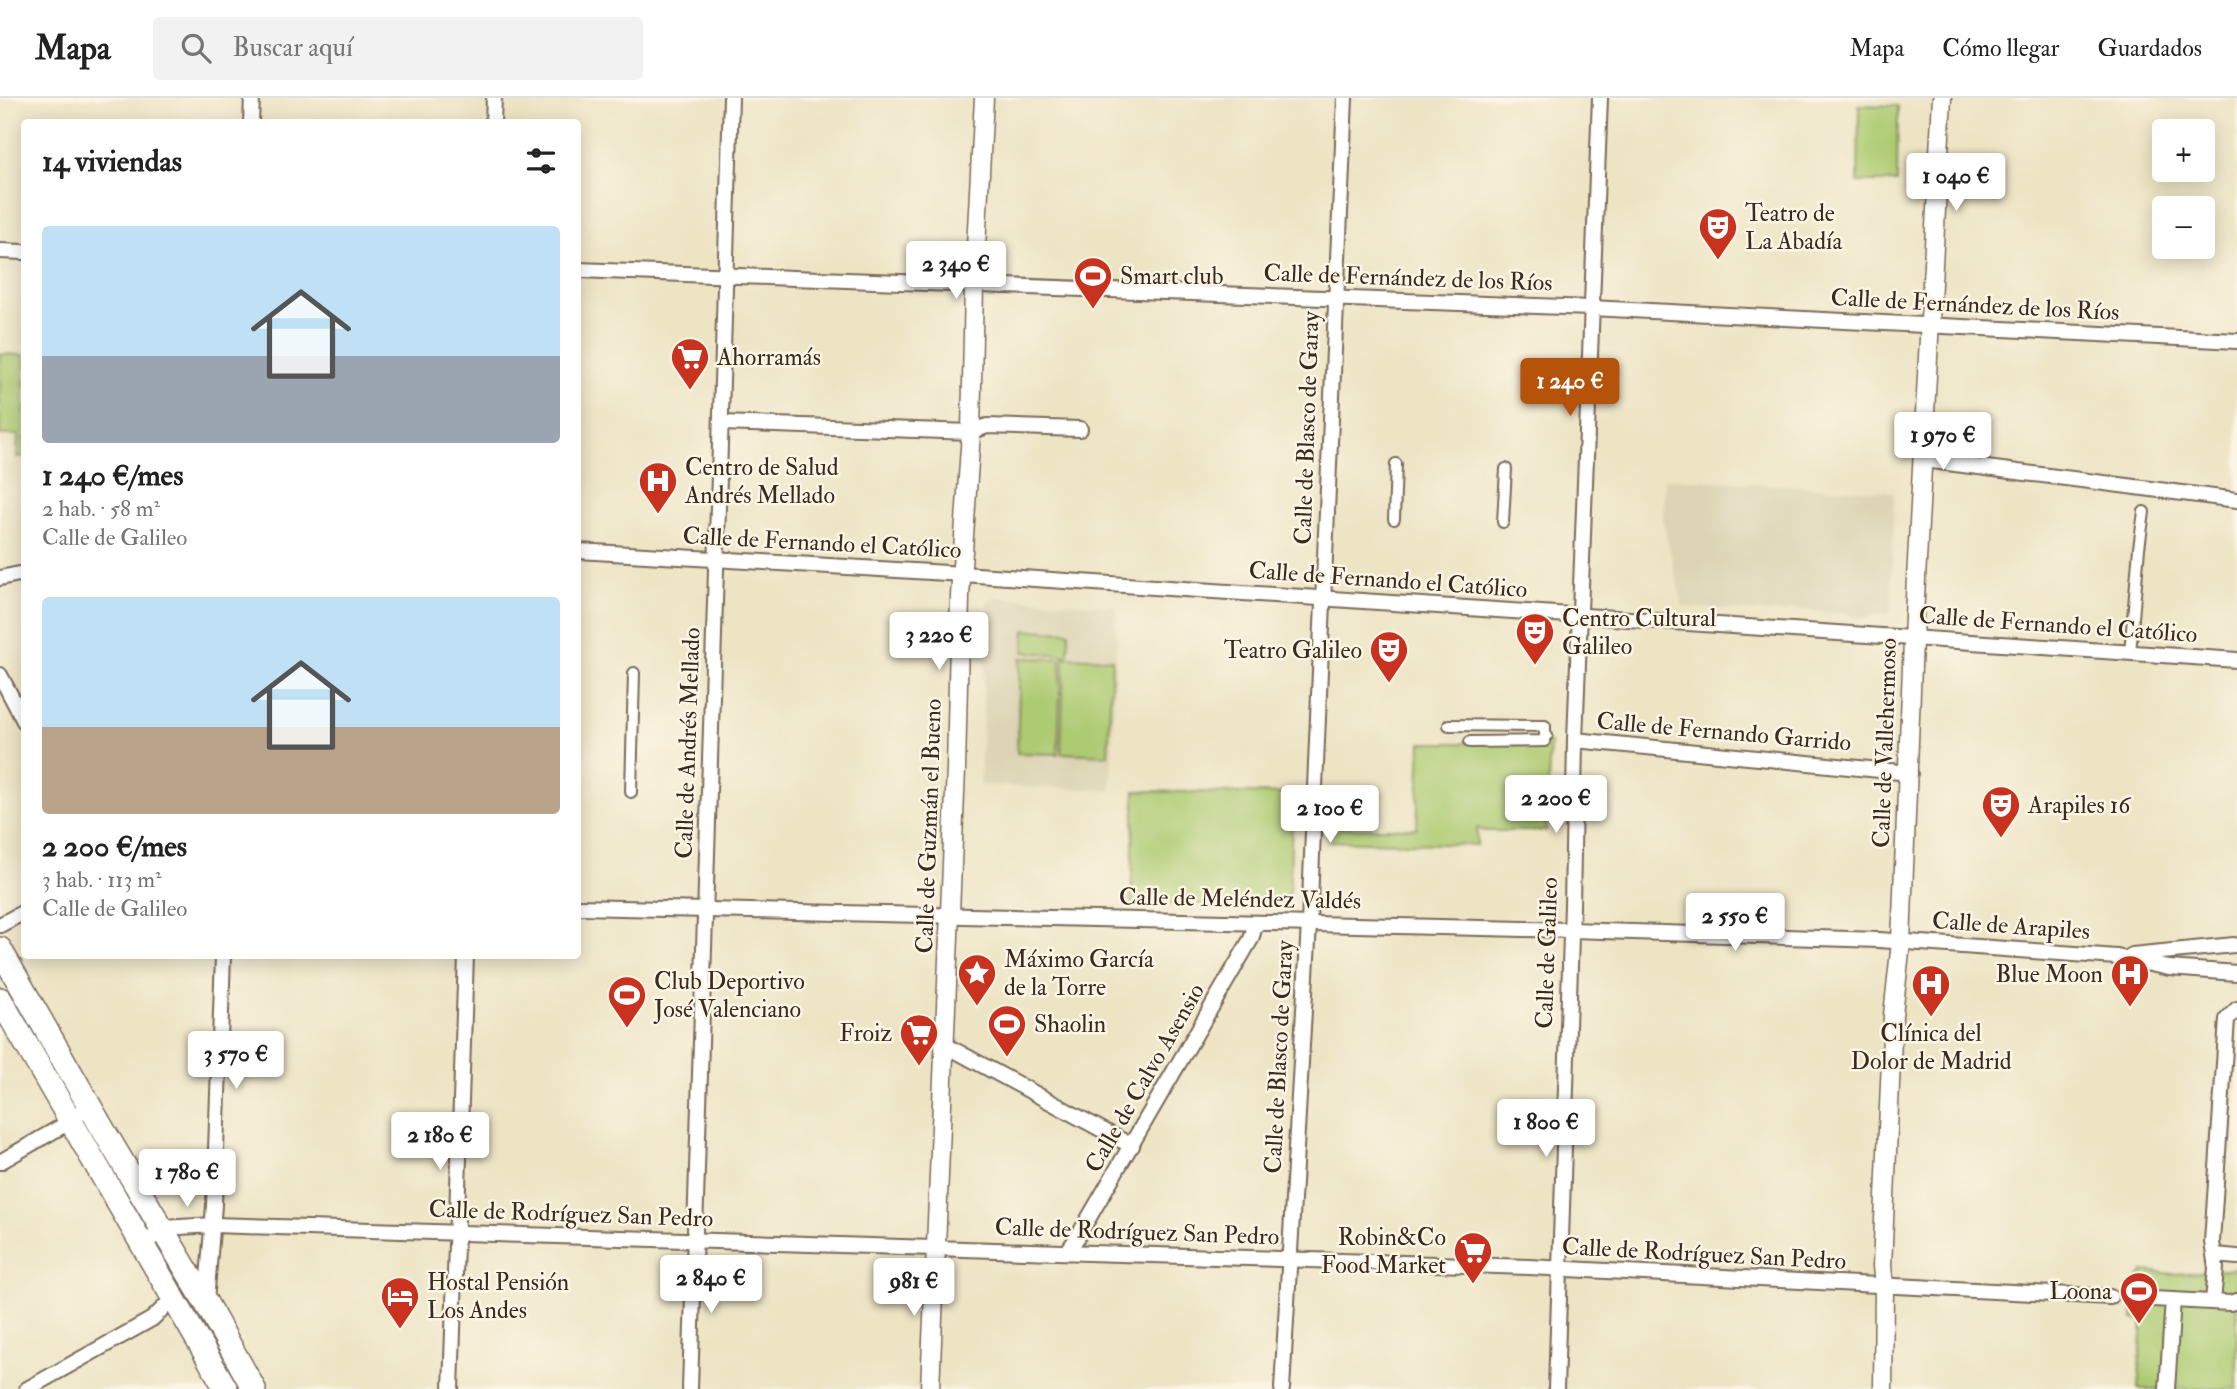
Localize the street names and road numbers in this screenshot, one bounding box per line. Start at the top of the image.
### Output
street label: Calle de Fernández de los Ríos [1263,257,1553,299]
street label: Calle de Fernández de los Ríos [1830,282,2120,328]
street label: Calle de Blasco de Garay [1287,310,1327,545]
street label: Calle de Fernando el Católico [682,520,962,566]
street label: Calle de Fernando el Católico [1248,555,1528,605]
street label: Calle de Fernando el Católico [1918,600,2198,650]
street label: Calle de Andrés Mellado [668,627,708,859]
street label: Calle de Vallehermoso [1866,638,1904,848]
street label: Calle de Guzmán el Bueno [909,698,949,954]
street label: Calle de Fernando Garrido [1595,705,1853,759]
street label: Calle de Galileo [1529,877,1565,1029]
street label: Calle de Meléndez Valdés [1119,881,1361,917]
street label: Calle de Arapiles [1931,905,2091,947]
street label: Calle de Blasco de Garay [1257,939,1301,1174]
street label: Calle de Calvo Asensio [1078,978,1212,1178]
street label: Calle de Rodríguez San Pedro [428,1194,714,1234]
street label: Calle de Rodríguez San Pedro [994,1212,1280,1252]
street label: Calle de Rodríguez San Pedro [1561,1231,1847,1277]

